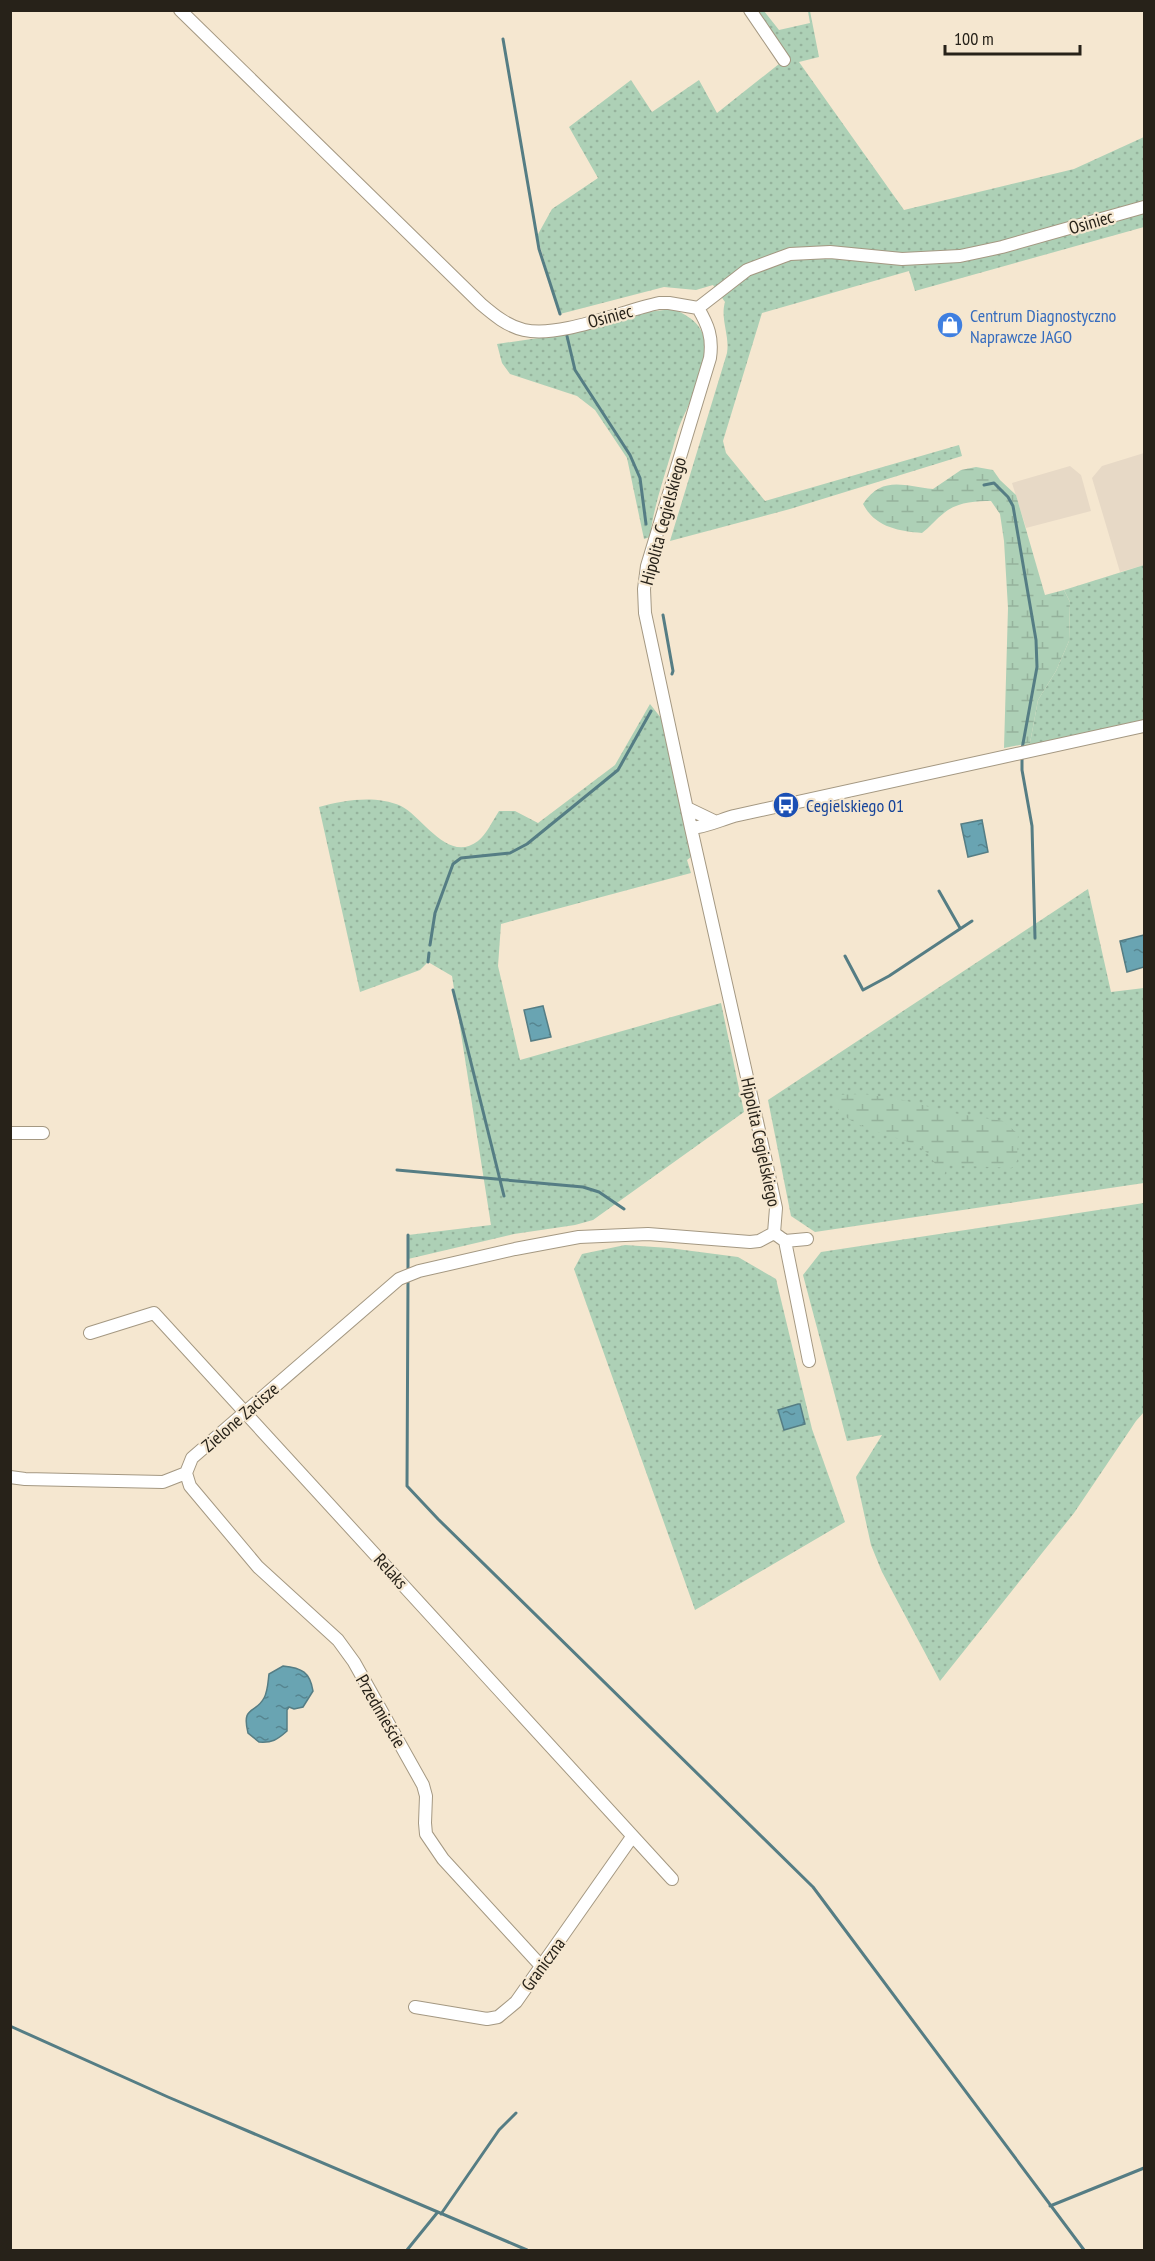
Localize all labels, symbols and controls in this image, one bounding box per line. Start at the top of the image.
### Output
scale bar [945,18,1080,56]
text: 100 m [954,27,994,50]
street label: Osiniec [1066,205,1117,239]
street label: Osiniec [585,299,635,333]
place label: Centrum Diagnostyczno Naprawcze JAGO [970,304,1117,348]
shop icon: Centrum Diagnostyczno Naprawcze JAGO [935,310,965,340]
street label: Hipolita Cegielskiego [635,454,691,587]
bus stop icon: Cegielskiego 01 [771,790,801,820]
place label: Cegielskiego 01 [806,794,904,817]
street label: Hipolita Cegielskiego [736,1075,786,1209]
street label: Zielone Zacisze [197,1377,283,1457]
street label: Relaks [369,1549,413,1593]
street label: Przedmieście [351,1670,411,1752]
street label: Graniczna [516,1933,570,1995]

